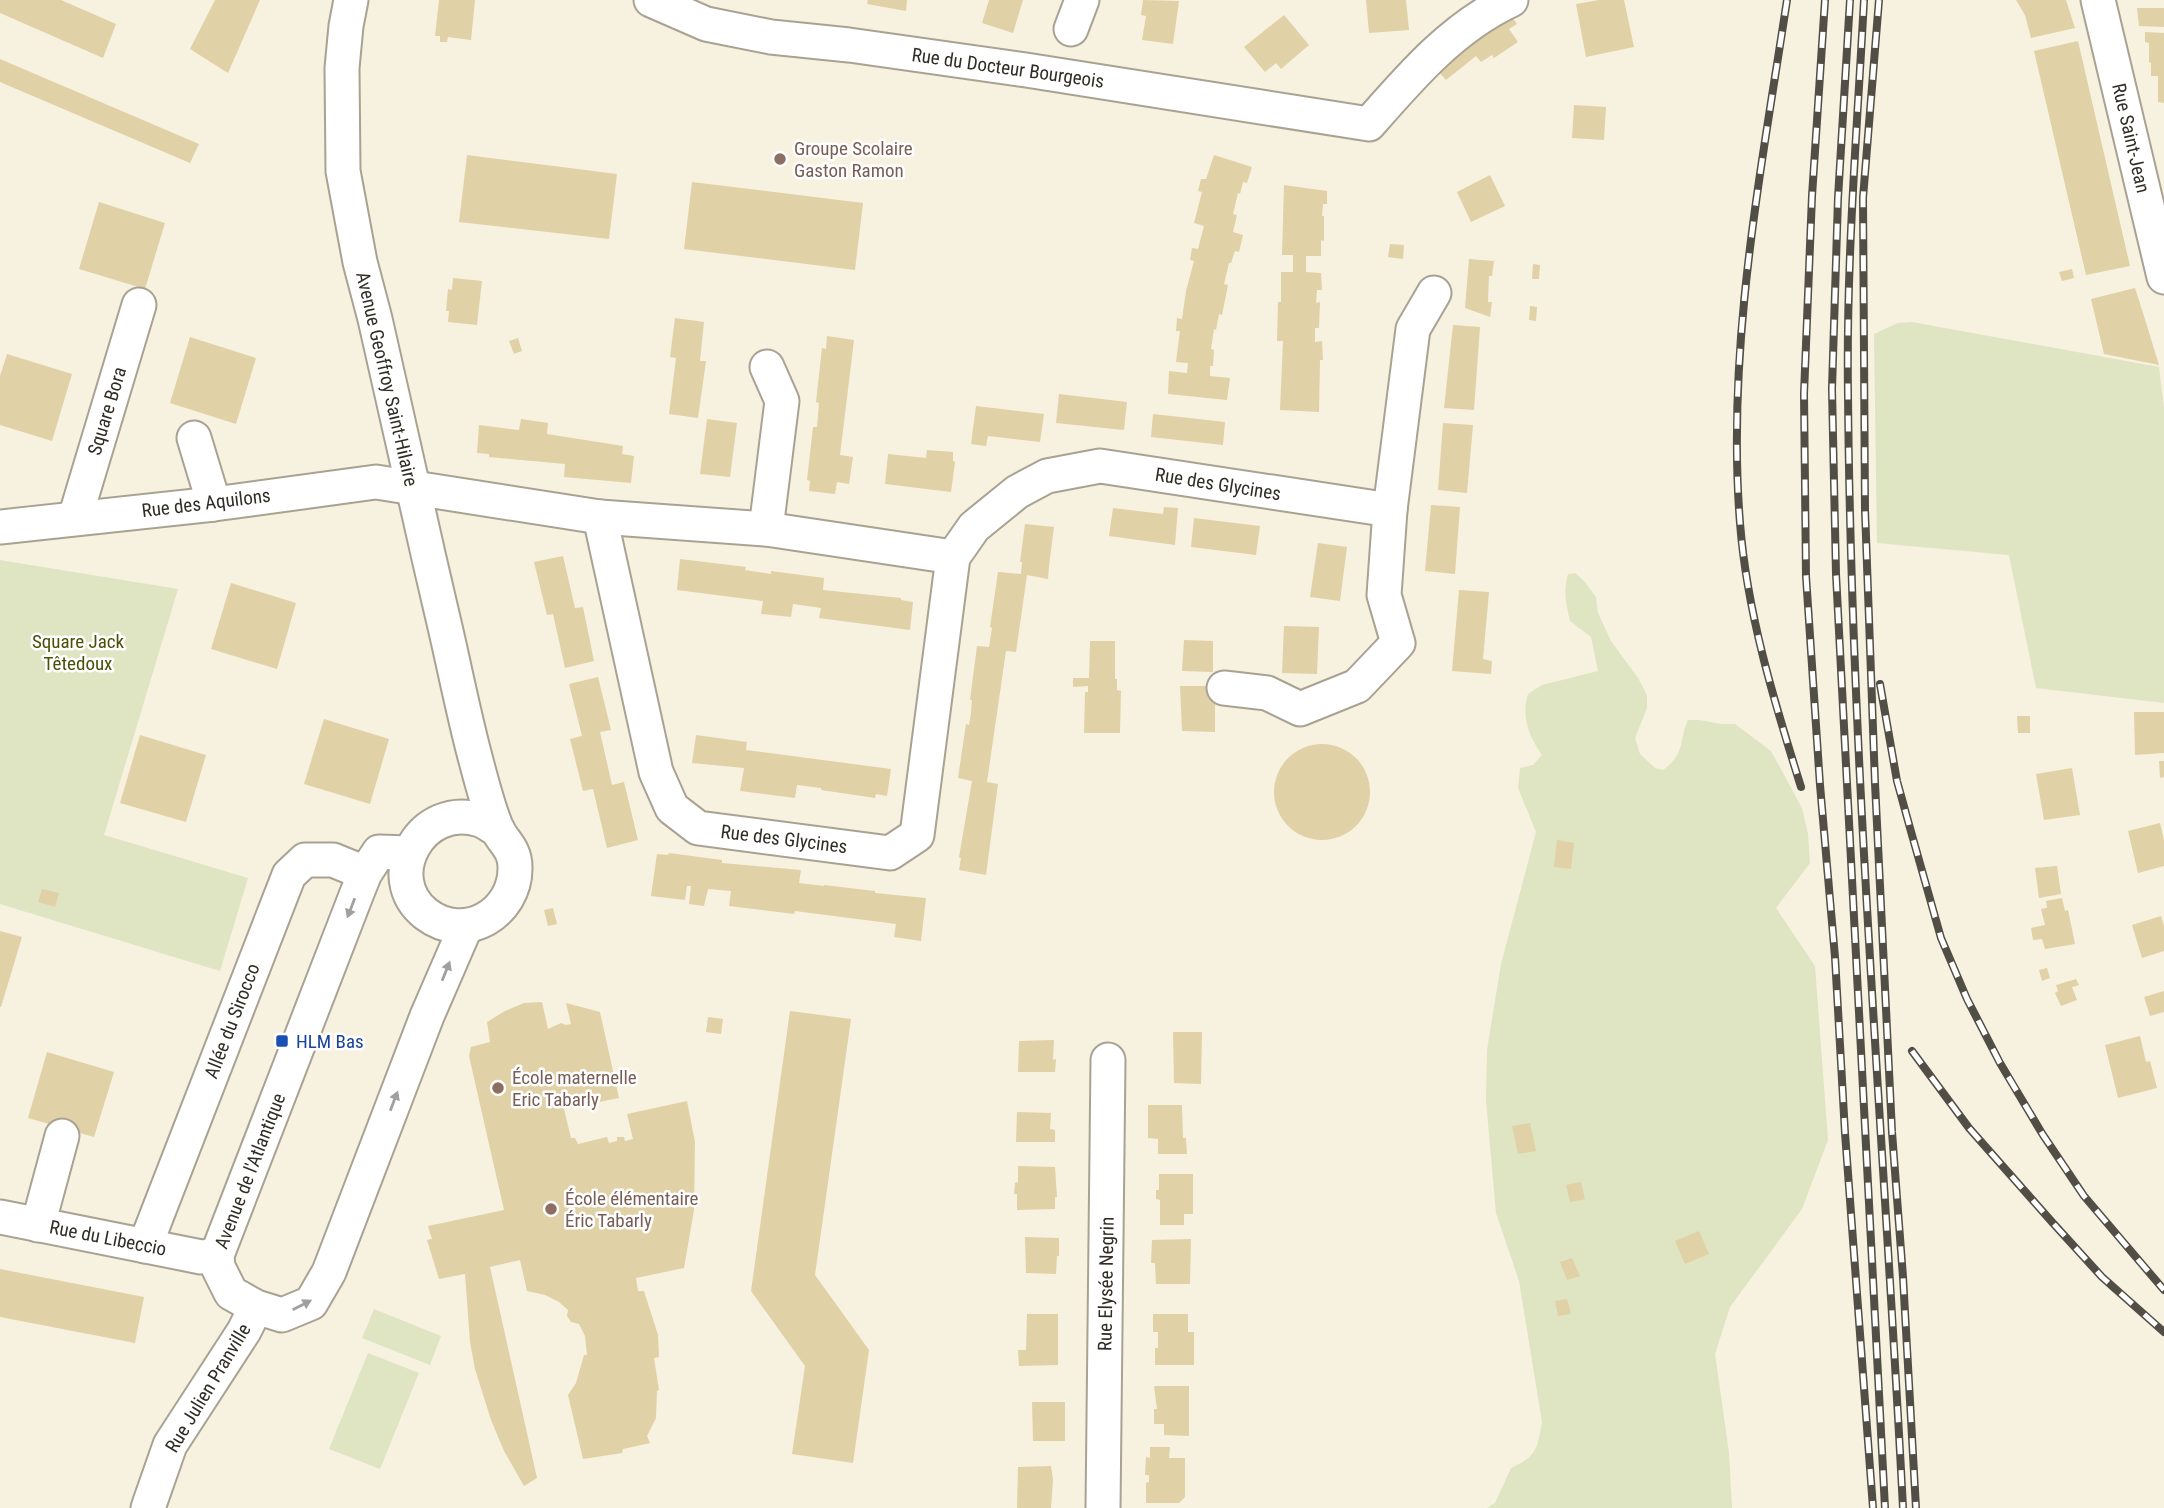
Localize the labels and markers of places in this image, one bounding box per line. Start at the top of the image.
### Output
place label: Groupe Scolaire Gaston Ramon [794,137,913,182]
marker: Groupe Scolaire Gaston Ramon [772,151,788,167]
place label: HLM Bas [296,1030,364,1053]
marker: HLM Bas [274,1033,290,1049]
place label: École maternelle Eric Tabarly [512,1066,637,1111]
marker: École maternelle Eric Tabarly [490,1080,506,1096]
place label: École élémentaire Éric Tabarly [565,1187,698,1232]
marker: École élémentaire Éric Tabarly [543,1201,559,1217]

